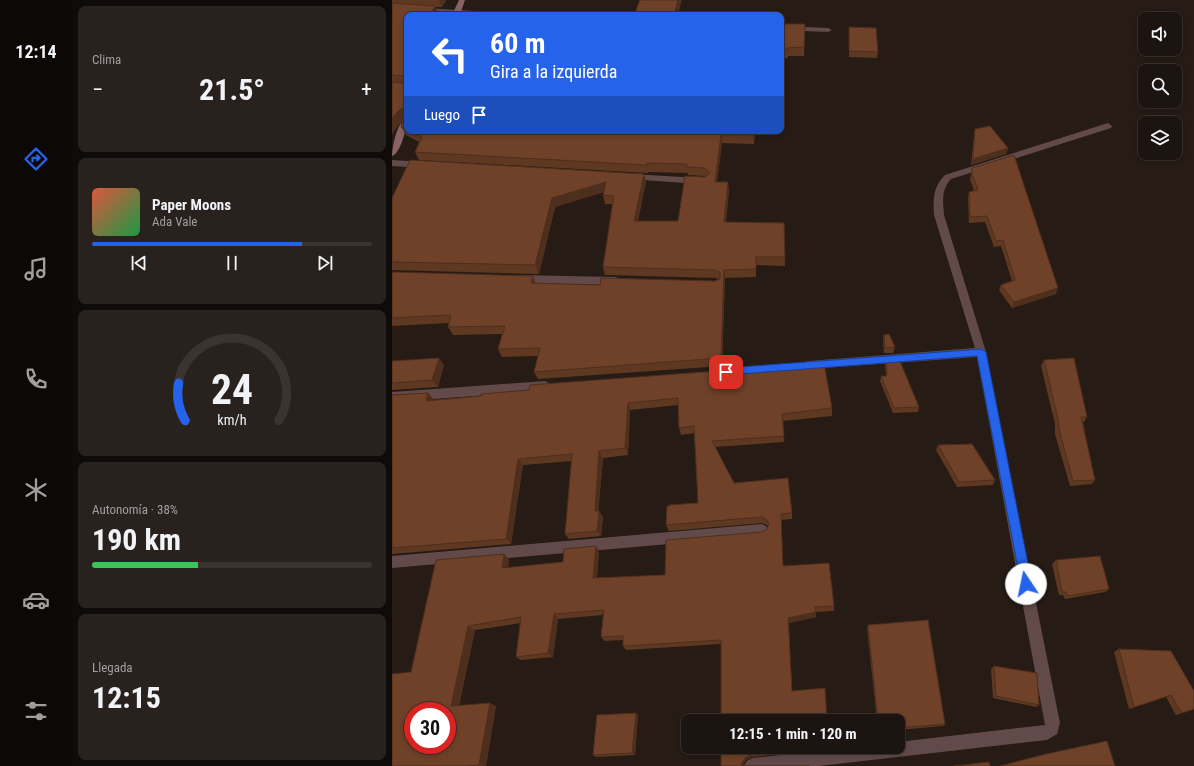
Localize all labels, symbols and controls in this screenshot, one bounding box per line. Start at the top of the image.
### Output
map controls [1138,12,1182,160]
button: sound [1138,12,1182,56]
text: 60 m [490,27,546,60]
icon: left [424,28,476,80]
text: 12:14 [15,41,57,62]
text: Clima [92,52,121,67]
text: Gira a la izquierda [490,61,617,82]
button: search [1138,64,1182,108]
text: 21.5° [199,72,265,107]
text: − [92,77,103,102]
text: + [361,77,372,102]
icon: arrive [468,104,490,126]
text: Luego [424,106,460,124]
button: layers [1138,116,1182,160]
icon: directions [22,145,50,173]
text: Paper Moons [152,196,231,214]
text: Ada Vale [152,214,197,229]
icon: previous [128,252,150,274]
icon: pause [221,252,243,274]
icon: next [314,252,336,274]
icon: music [22,255,50,283]
pin [709,355,743,389]
icon: arrive [715,361,737,383]
icon: phone [22,365,50,393]
text: 24 [211,365,253,414]
text: km/h [217,412,247,428]
icon: climate [22,476,50,504]
text: Autonomía · 38% [92,502,178,517]
text: 190 km [92,522,181,557]
position arrow [1005,563,1047,605]
icon: car [22,586,50,614]
text: Llegada [92,660,133,675]
text: 12:15 [92,680,161,715]
icon: filters [22,697,50,725]
speed limit sign: 30 [404,702,456,754]
text: 12:15 · 1 min · 120 m [729,725,857,743]

